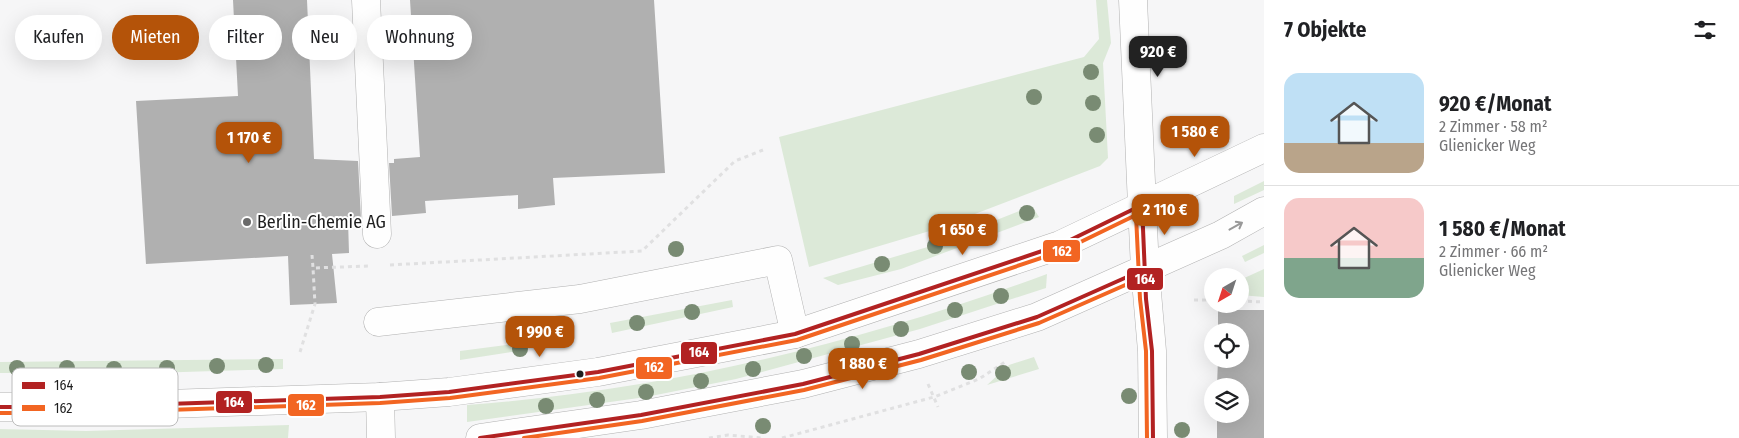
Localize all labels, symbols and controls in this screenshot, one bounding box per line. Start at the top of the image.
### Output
chip: Kaufen [15,15,102,60]
chip: Mieten [112,15,199,60]
chip: Filter [209,15,282,60]
chip: Neu [292,15,357,60]
chip: Wohnung [367,15,472,60]
icon: filters [1691,16,1719,44]
text: 7 Objekte [1284,17,1366,43]
pin: 920 € [1123,36,1193,78]
text: 920 € [1140,42,1176,61]
text: 920 €/Monat [1439,91,1551,117]
icon: home [1324,93,1384,153]
pin: 1 580 € [1149,116,1241,158]
text: 2 Zimmer · 58 m² [1439,117,1548,136]
pin: 1 170 € [203,121,295,164]
text: 1 580 € [1171,122,1219,141]
text: 1 170 € [227,128,271,147]
text: Glienicker Weg [1439,136,1535,155]
pin: 2 110 € [1119,194,1211,236]
text: 2 110 € [1143,200,1187,219]
place label: Berlin-Chemie AG [257,211,386,233]
pin: 1 650 € [917,214,1009,256]
marker: Berlin-Chemie AG [241,216,253,228]
text: 1 580 €/Monat [1439,216,1566,242]
icon: home [1324,218,1384,278]
text: 1 650 € [940,220,986,239]
one-way arrow [1229,221,1244,231]
line badge: 162 [1042,239,1081,263]
text: 2 Zimmer · 66 m² [1439,242,1548,261]
text: 162 [1052,243,1072,260]
text: Glienicker Weg [1439,261,1535,280]
line badge: 164 [1126,267,1164,291]
north arrow [1204,268,1249,312]
map controls [1204,268,1249,423]
text: 164 [1135,271,1155,288]
pin: 1 990 € [494,316,586,358]
text: 1 990 € [516,322,564,341]
button: locate [1204,323,1249,368]
line badge: 164 [680,341,718,365]
text: 164 [689,344,709,361]
pin: 1 880 € [817,348,909,390]
text: 1 880 € [839,354,887,373]
line badge: 162 [635,356,673,380]
text: 162 [644,359,664,376]
legend [12,368,178,426]
unlabelled marker [575,369,585,379]
text: 164 [54,377,73,394]
button: layers [1204,378,1249,423]
line badge: 164 [215,390,253,414]
line badge: 162 [287,393,325,417]
text: 164 [224,394,244,411]
text: 162 [296,397,316,414]
text: 162 [54,400,72,417]

